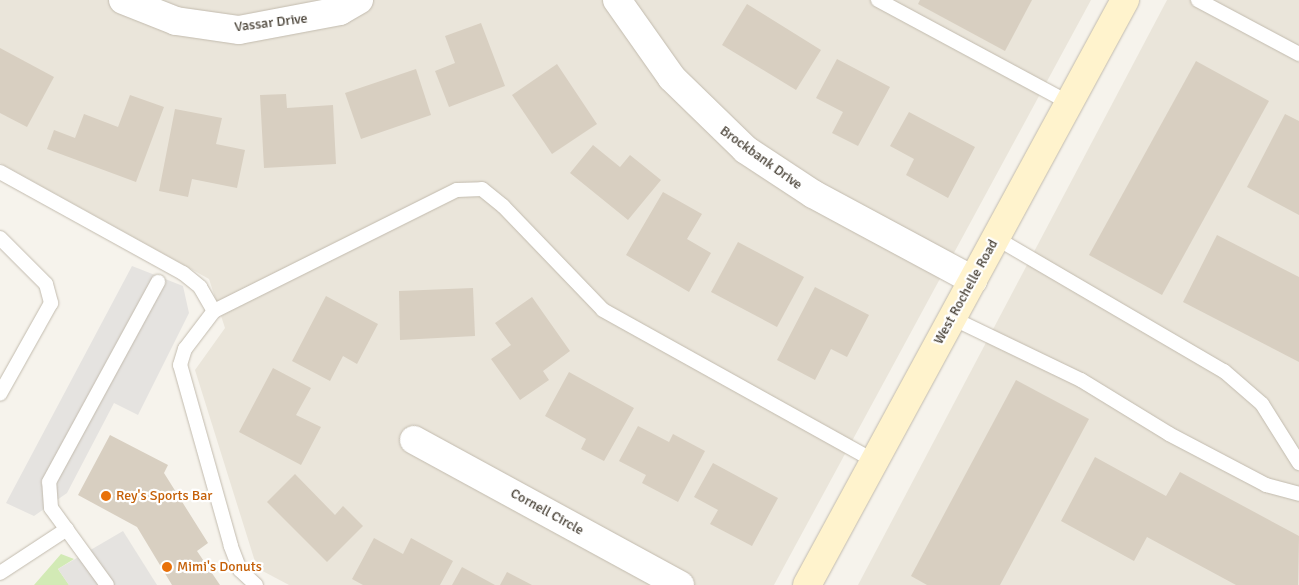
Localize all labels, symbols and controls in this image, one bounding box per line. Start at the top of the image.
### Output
street label: Vassar Drive [234,10,308,36]
street label: Brockbank Drive [717,123,805,193]
street label: West Rochelle Road [930,237,1002,347]
street label: Cornell Circle [507,485,587,539]
place label: Rey's Sports Bar [116,488,212,504]
marker: Rey's Sports Bar [100,490,112,502]
place label: Mimi's Donuts [177,559,262,575]
marker: Mimi's Donuts [161,561,173,573]

